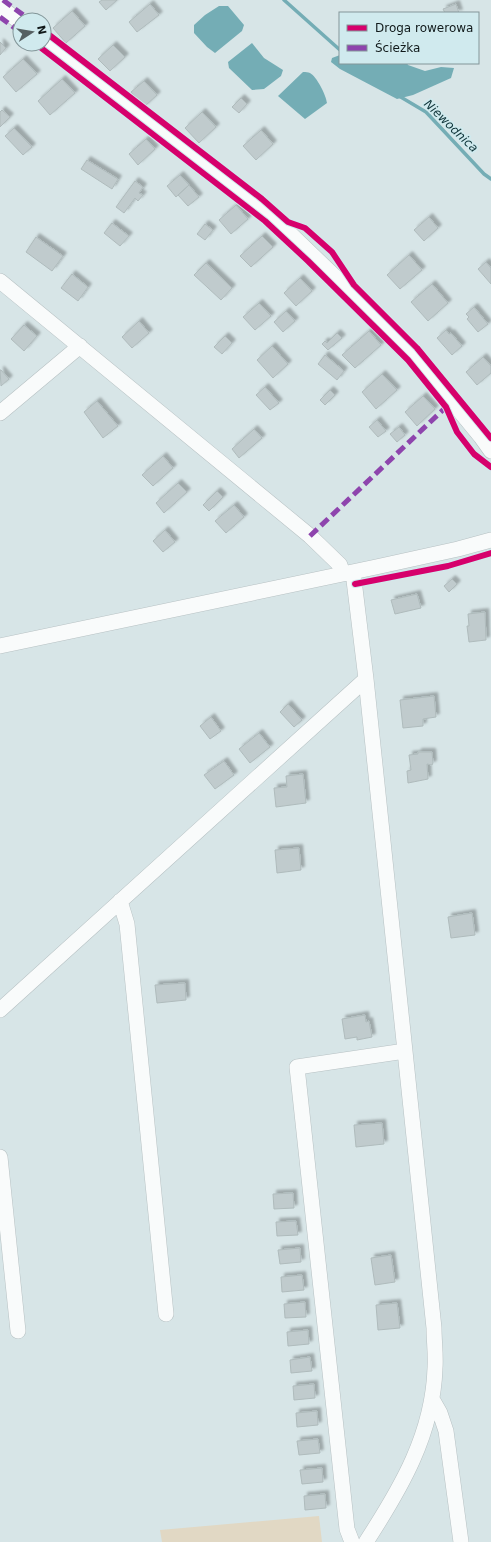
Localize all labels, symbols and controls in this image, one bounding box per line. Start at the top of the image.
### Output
north arrow [12,12,52,52]
legend [339,12,479,64]
text: Droga rowerowa [375,21,473,35]
text: N [34,24,49,36]
text: Ścieżka [375,40,420,55]
water label: Niewodnica [421,97,481,155]

